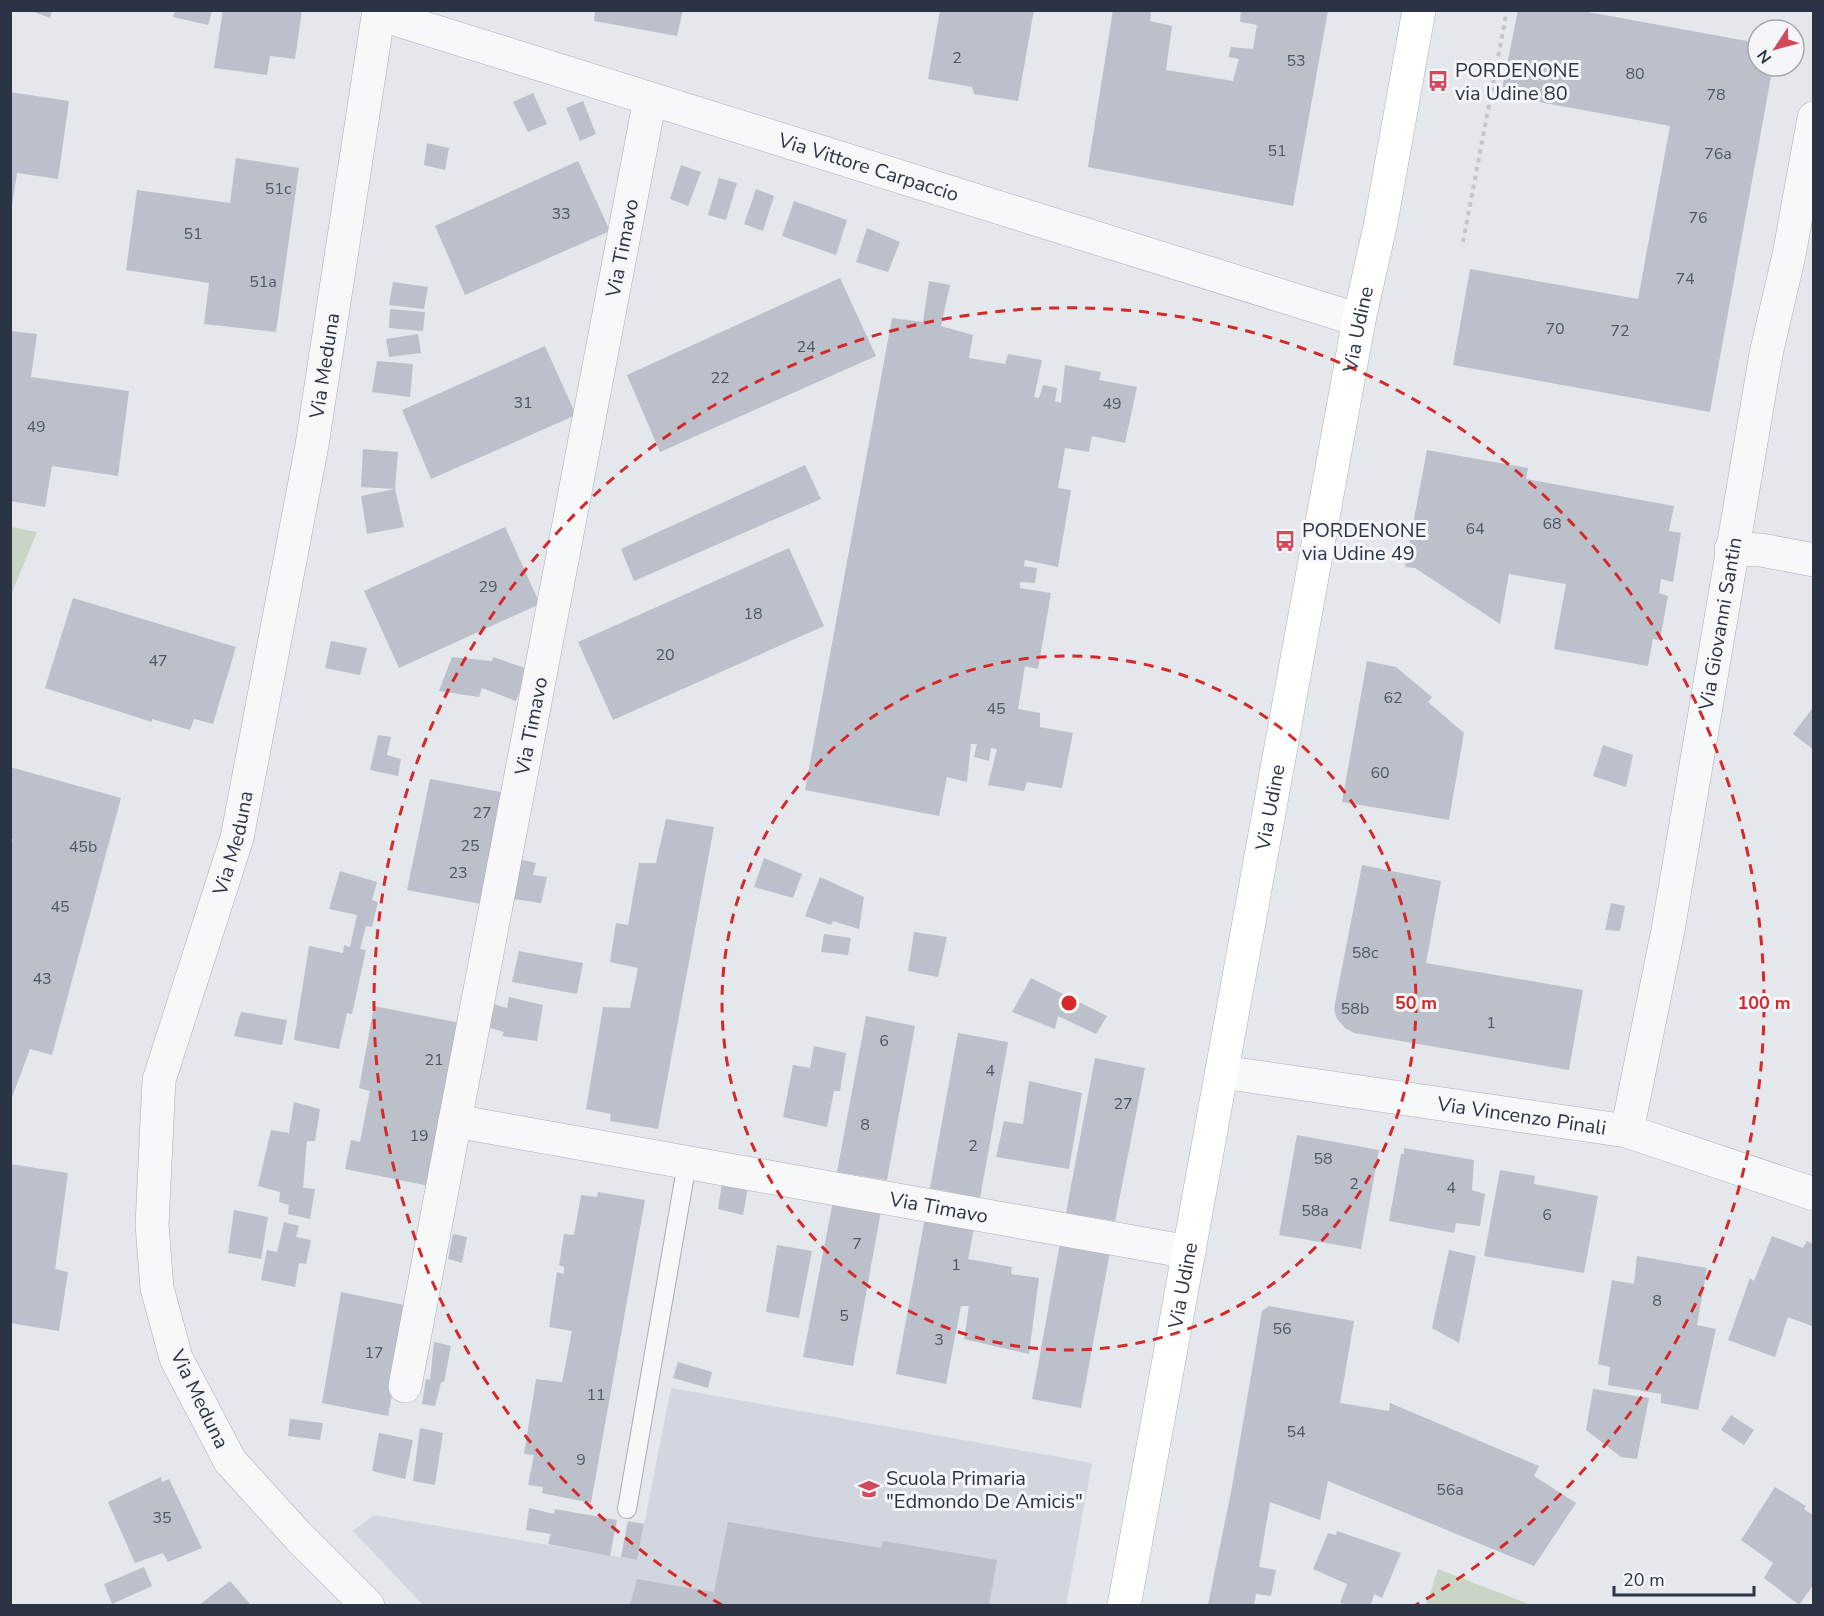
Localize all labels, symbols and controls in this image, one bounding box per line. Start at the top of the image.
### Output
north arrow [1746,18,1806,78]
text: N [1752,45,1777,68]
house number: 2 [952,47,962,69]
house number: 53 [1286,50,1306,72]
place label: PORDENONE via Udine 80 [1455,57,1579,107]
house number: 80 [1625,63,1645,85]
bus stop icon: PORDENONE via Udine 80 [1426,69,1450,93]
house number: 78 [1706,84,1726,106]
street label: Via Vittore Carpaccio [774,126,962,208]
house number: 51 [1267,140,1287,162]
house number: 76a [1704,143,1732,165]
house number: 51c [265,178,292,200]
street label: Via Timavo [600,197,645,301]
house number: 33 [551,203,571,225]
house number: 76 [1688,207,1708,229]
house number: 51 [183,223,203,245]
house number: 74 [1675,268,1695,290]
house number: 51a [249,271,277,293]
street label: Via Udine [1337,284,1380,375]
street label: Via Meduna [303,311,346,422]
house number: 70 [1545,318,1565,340]
house number: 72 [1610,320,1630,342]
house number: 24 [796,336,816,358]
house number: 22 [710,367,730,389]
house number: 31 [513,392,533,414]
house number: 49 [1102,393,1122,415]
house number: 49 [26,416,46,438]
house number: 68 [1542,513,1562,535]
place label: PORDENONE via Udine 49 [1302,517,1426,567]
house number: 64 [1465,518,1485,540]
bus stop icon: PORDENONE via Udine 49 [1273,529,1297,553]
street label: Via Giovanni Santin [1692,535,1749,713]
house number: 29 [478,576,498,598]
house number: 18 [743,603,763,625]
house number: 20 [655,644,675,666]
house number: 47 [148,650,168,672]
street label: Via Timavo [509,675,554,779]
house number: 62 [1383,687,1403,709]
house number: 45 [986,698,1006,720]
street label: Via Udine [1249,762,1292,854]
house number: 60 [1370,762,1390,784]
street label: Via Meduna [206,789,260,899]
house number: 27 [472,802,492,824]
house number: 25 [460,835,480,857]
house number: 45b [69,836,97,858]
house number: 23 [448,862,468,884]
house number: 45 [50,896,70,918]
house number: 58c [1352,942,1379,964]
house number: 43 [32,968,52,990]
text: 50 m [1395,991,1437,1015]
text: 100 m [1737,991,1791,1015]
centre of rings [1059,993,1079,1013]
house number: 58b [1341,998,1369,1020]
house number: 1 [1486,1012,1496,1034]
house number: 6 [879,1030,889,1052]
house number: 21 [424,1049,444,1071]
house number: 4 [985,1060,995,1082]
street label: Via Vincenzo Pinali [1435,1090,1608,1142]
house number: 27 [1113,1093,1133,1115]
house number: 8 [860,1114,870,1136]
house number: 19 [409,1125,429,1147]
house number: 2 [968,1135,978,1157]
house number: 58 [1313,1148,1333,1170]
house number: 2 [1349,1173,1359,1195]
house number: 4 [1446,1177,1456,1199]
street label: Via Timavo [886,1186,990,1230]
house number: 58a [1301,1200,1329,1222]
house number: 6 [1542,1204,1552,1226]
house number: 7 [852,1233,862,1255]
street label: Via Udine [1162,1240,1204,1332]
house number: 1 [951,1254,961,1276]
house number: 8 [1652,1290,1662,1312]
house number: 5 [839,1305,849,1327]
house number: 56 [1272,1318,1292,1340]
house number: 3 [934,1329,944,1351]
house number: 17 [364,1342,384,1364]
street label: Via Meduna [164,1344,235,1453]
house number: 11 [586,1384,606,1406]
house number: 54 [1286,1421,1306,1443]
house number: 9 [576,1449,586,1471]
place label: Scuola Primaria "Edmondo De Amicis" [886,1465,1083,1515]
school or university icon: Scuola Primaria "Edmondo De Amicis" [857,1477,881,1501]
house number: 56a [1436,1479,1464,1501]
house number: 35 [152,1507,172,1529]
scale bar [1614,1559,1754,1597]
text: 20 m [1623,1568,1665,1592]

